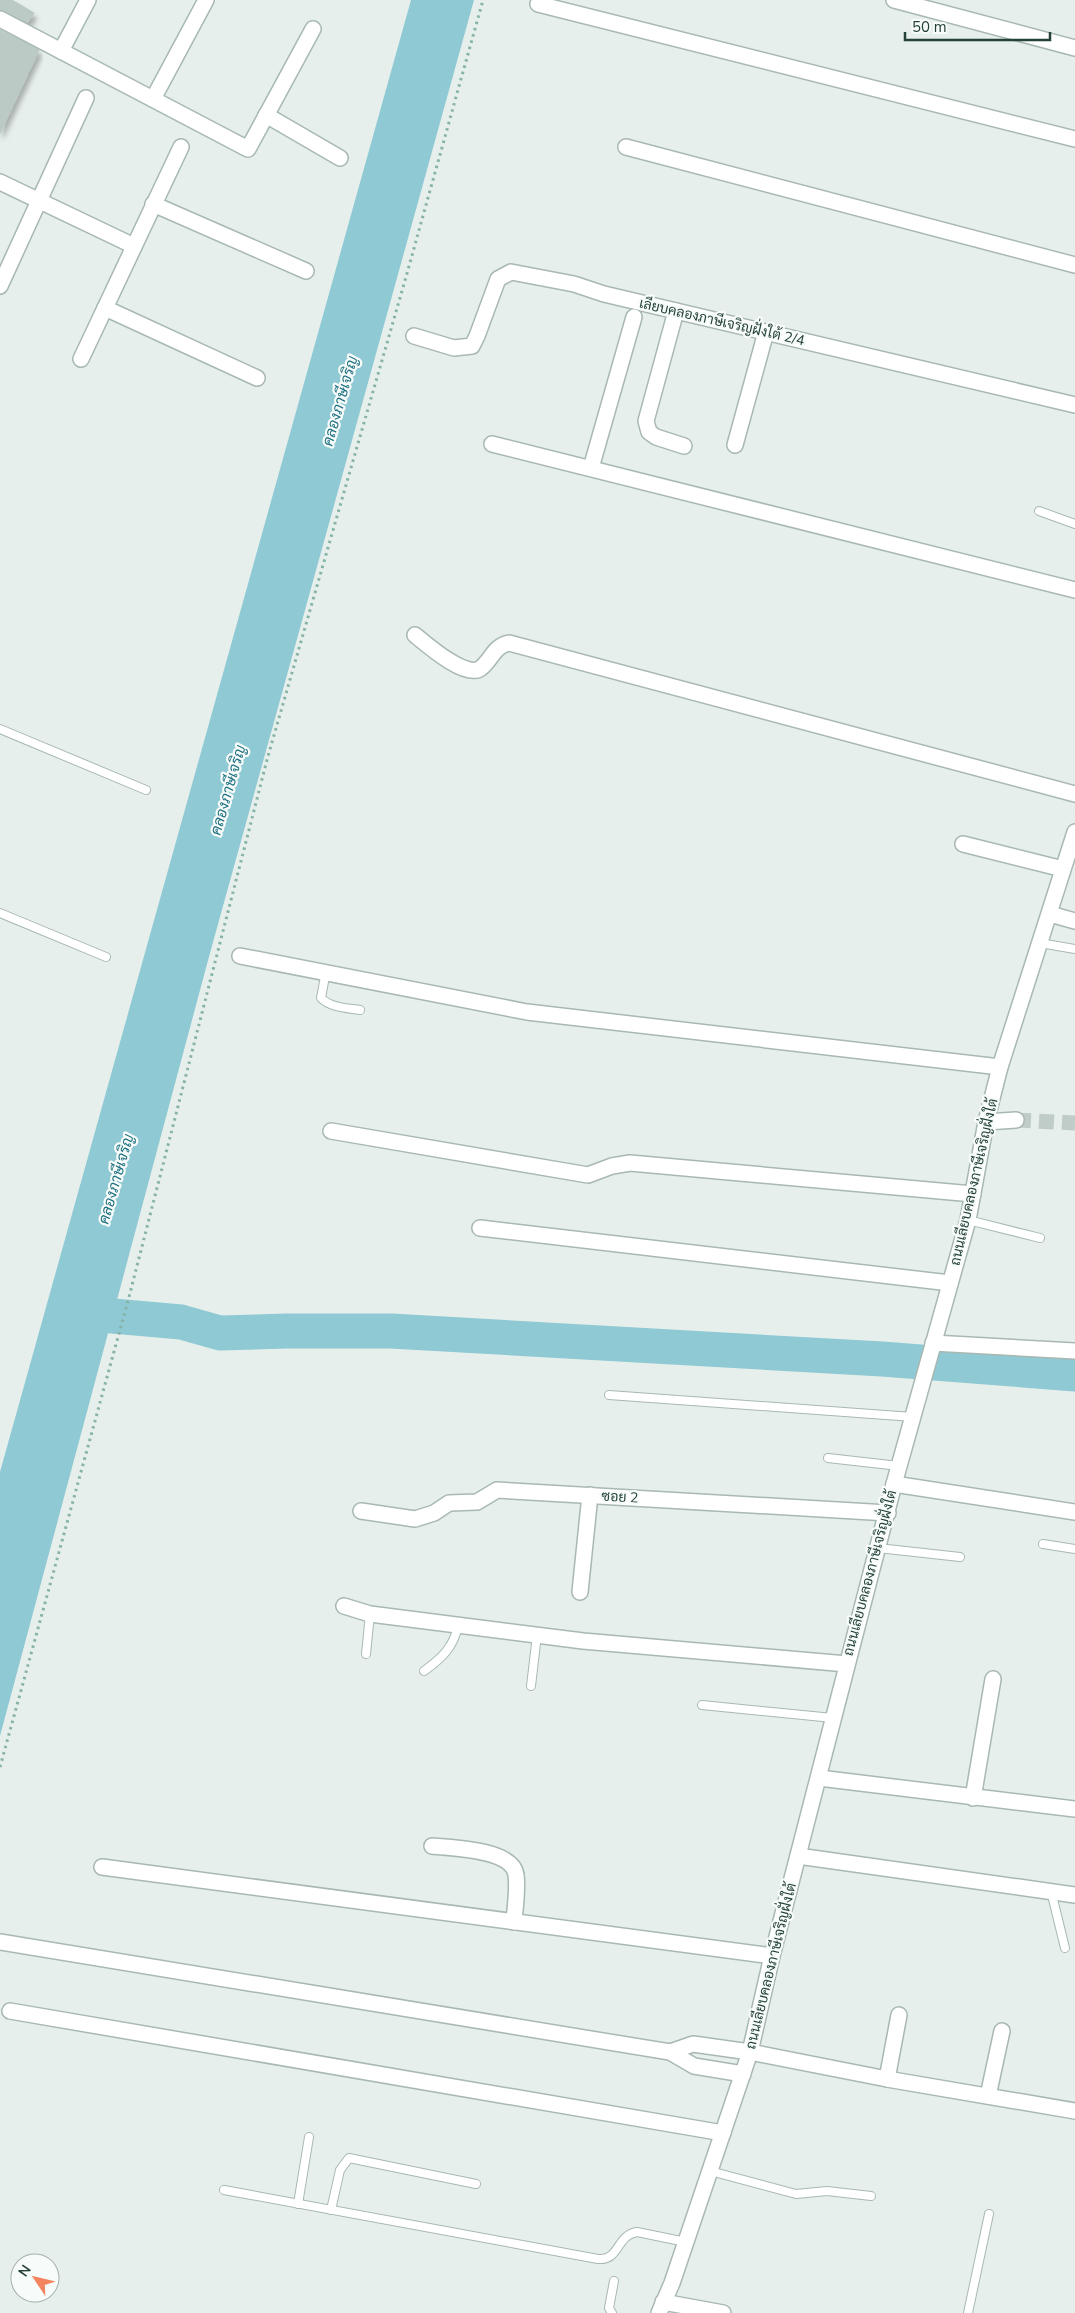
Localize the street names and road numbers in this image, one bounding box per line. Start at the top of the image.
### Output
street label: เลียบคลองภาษีเจริญฝั่งใต้ 2/4 [637,291,807,350]
street label: ถนนเลียบคลองภาษีเจริญฝั่งใต้ [943,1095,1003,1267]
street label: ซอย 2 [601,1487,639,1507]
street label: ถนนเลียบคลองภาษีเจริญฝั่งใต้ [836,1487,902,1658]
street label: ถนนเลียบคลองภาษีเจริญฝั่งใต้ [739,1879,801,2051]

